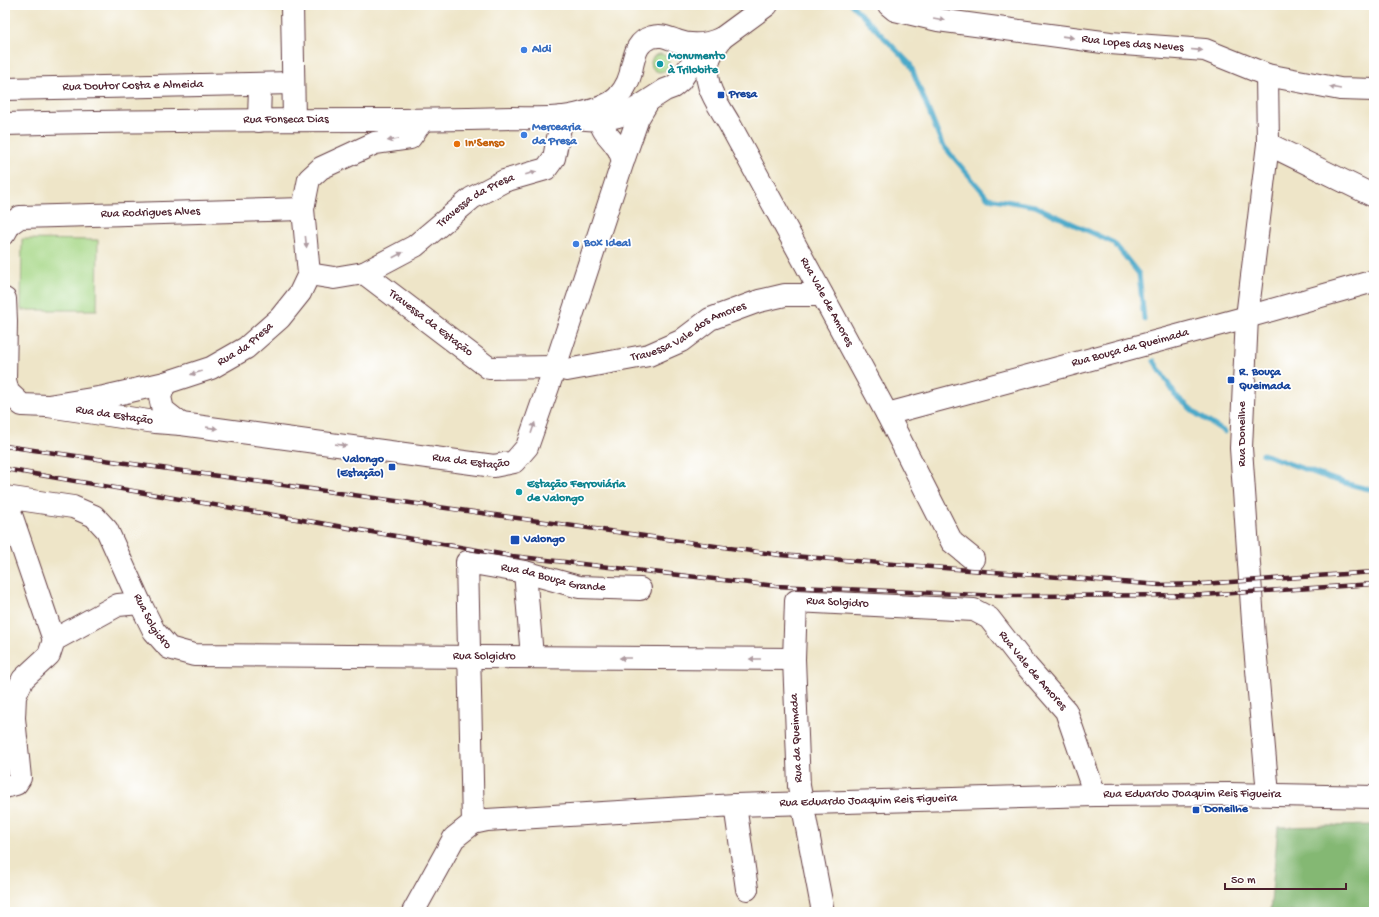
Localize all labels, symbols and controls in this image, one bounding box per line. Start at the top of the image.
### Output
one-way arrow [933,17,945,23]
street label: Rua Lopes das Neves [1081,32,1185,55]
one-way arrow [1062,34,1074,40]
place label: Aldi [531,43,552,57]
marker: Aldi [519,45,529,55]
one-way arrow [1191,46,1203,53]
place label: Monumento à Trilobite [667,50,726,78]
marker: Monumento à Trilobite [655,59,665,69]
street label: Rua Doutor Costa e Almeida [62,78,204,95]
one-way arrow [1329,85,1341,91]
place label: Presa [728,88,758,102]
marker: Presa [716,90,726,100]
street label: Rua Fonseca Dias [243,113,329,127]
place label: Mercearia da Presa [532,121,583,149]
marker: Mercearia da Presa [519,130,529,140]
one-way arrow [387,137,399,143]
place label: In'Senso [465,137,506,151]
marker: In'Senso [452,139,462,149]
one-way arrow [525,170,537,176]
street label: Travessa da Presa [434,171,516,232]
street label: Rua Rodrigues Alves [101,205,201,222]
one-way arrow [303,236,309,248]
place label: Box Ideal [583,237,631,251]
marker: Box Ideal [571,239,581,249]
one-way arrow [392,252,404,258]
street label: Rua Vale de Amores [796,255,856,350]
street label: Travessa da Estação [384,286,475,360]
street label: Travessa Vale dos Amores [629,299,749,365]
street label: Rua da Presa [215,320,277,370]
street label: Rua Bouça da Queimada [1070,326,1191,371]
place label: R. Bouça Queimada [1238,366,1292,394]
one-way arrow [190,370,202,376]
marker: R. Bouça Queimada [1226,375,1236,385]
street label: Rua Doneilhe [1236,401,1250,467]
street label: Rua da Estação [74,403,154,429]
one-way arrow [531,422,537,434]
one-way arrow [206,425,218,431]
one-way arrow [335,442,347,448]
street label: Rua da Estação [431,451,511,473]
place label: Valongo (Estação) [337,453,385,481]
marker: Valongo (Estação) [387,462,397,472]
place label: Estação Ferroviária de Valongo [526,478,627,506]
marker: Estação Ferroviária de Valongo [514,487,524,497]
place label: Valongo [523,533,566,547]
marker: Valongo [509,534,521,546]
street label: Rua da Bouça Grande [500,561,607,595]
street label: Rua Solgidro [130,592,174,652]
street label: Rua Solgidro [806,595,869,612]
street label: Rua Vale de Amores [995,628,1070,714]
street label: Rua Solgidro [453,650,516,664]
one-way arrow [619,654,631,661]
one-way arrow [748,656,761,662]
street label: Rua da Queimada [788,693,806,783]
street label: Rua Eduardo Joaquim Reis Figueira [1103,787,1282,802]
street label: Rua Eduardo Joaquim Reis Figueira [779,792,958,811]
place label: Doneilhe [1203,803,1249,817]
marker: Doneilhe [1191,805,1201,815]
scale bar [1225,865,1346,891]
text: 50 m [1231,874,1256,888]

